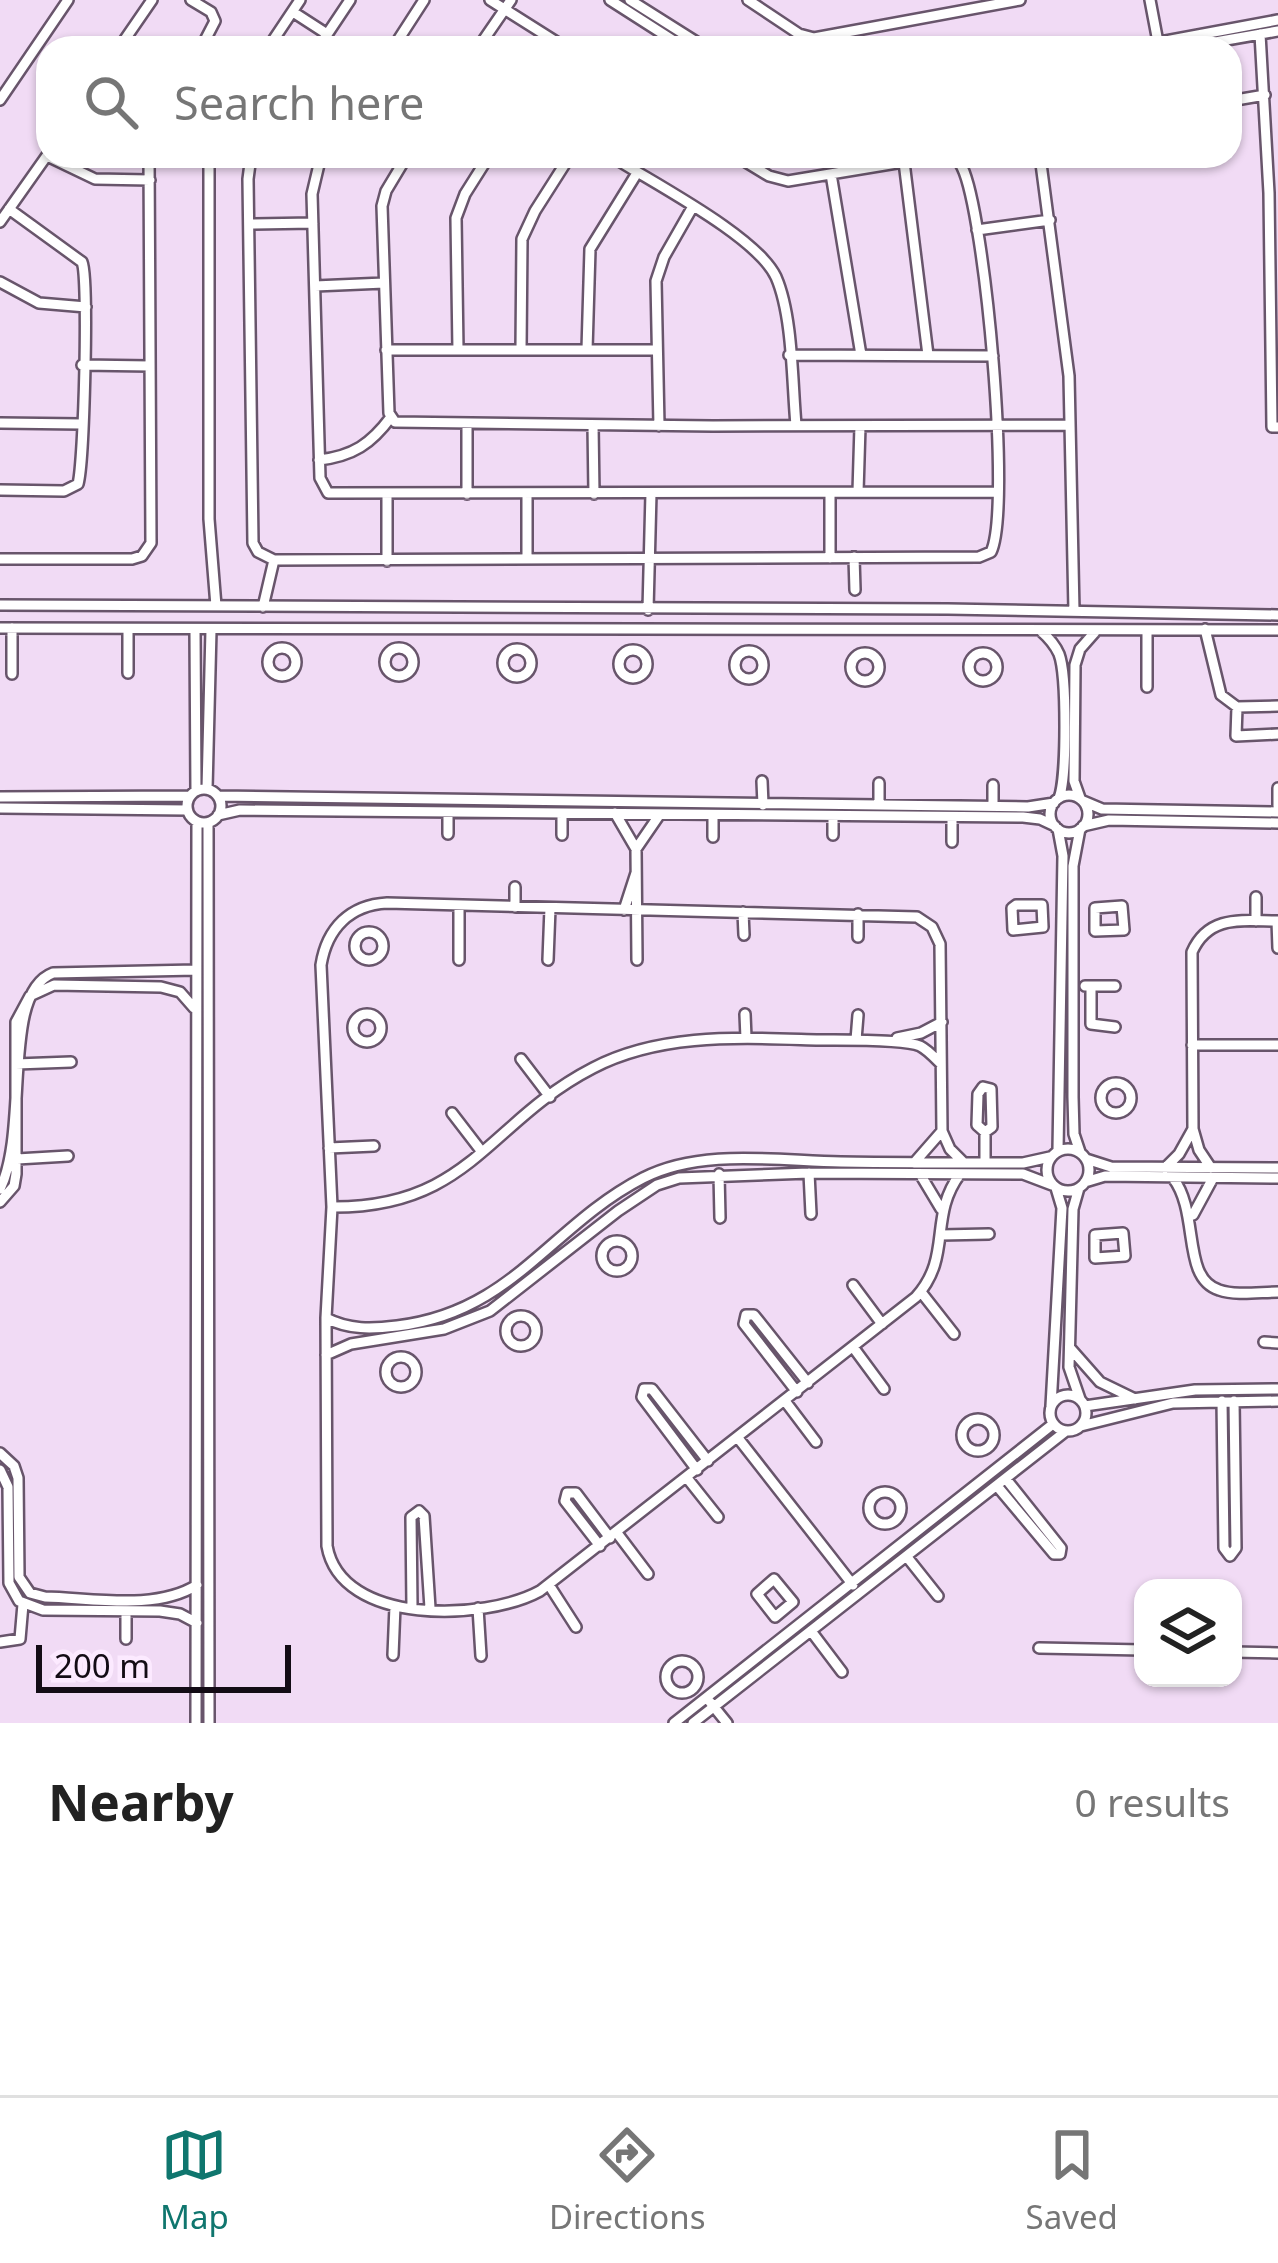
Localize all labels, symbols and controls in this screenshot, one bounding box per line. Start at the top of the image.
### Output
search box [36,36,1242,168]
icon: search [78,69,144,135]
text: Search here [174,72,424,133]
map controls [1134,1579,1242,1687]
button: layers [1134,1579,1242,1687]
scale bar [36,1639,291,1692]
text: 200 m [54,1643,150,1688]
text: Nearby [48,1766,234,1836]
text: 0 results [1075,1775,1230,1828]
tab: Map [160,2122,229,2239]
tab: Directions [549,2122,706,2239]
tab: Saved [1026,2122,1118,2239]

